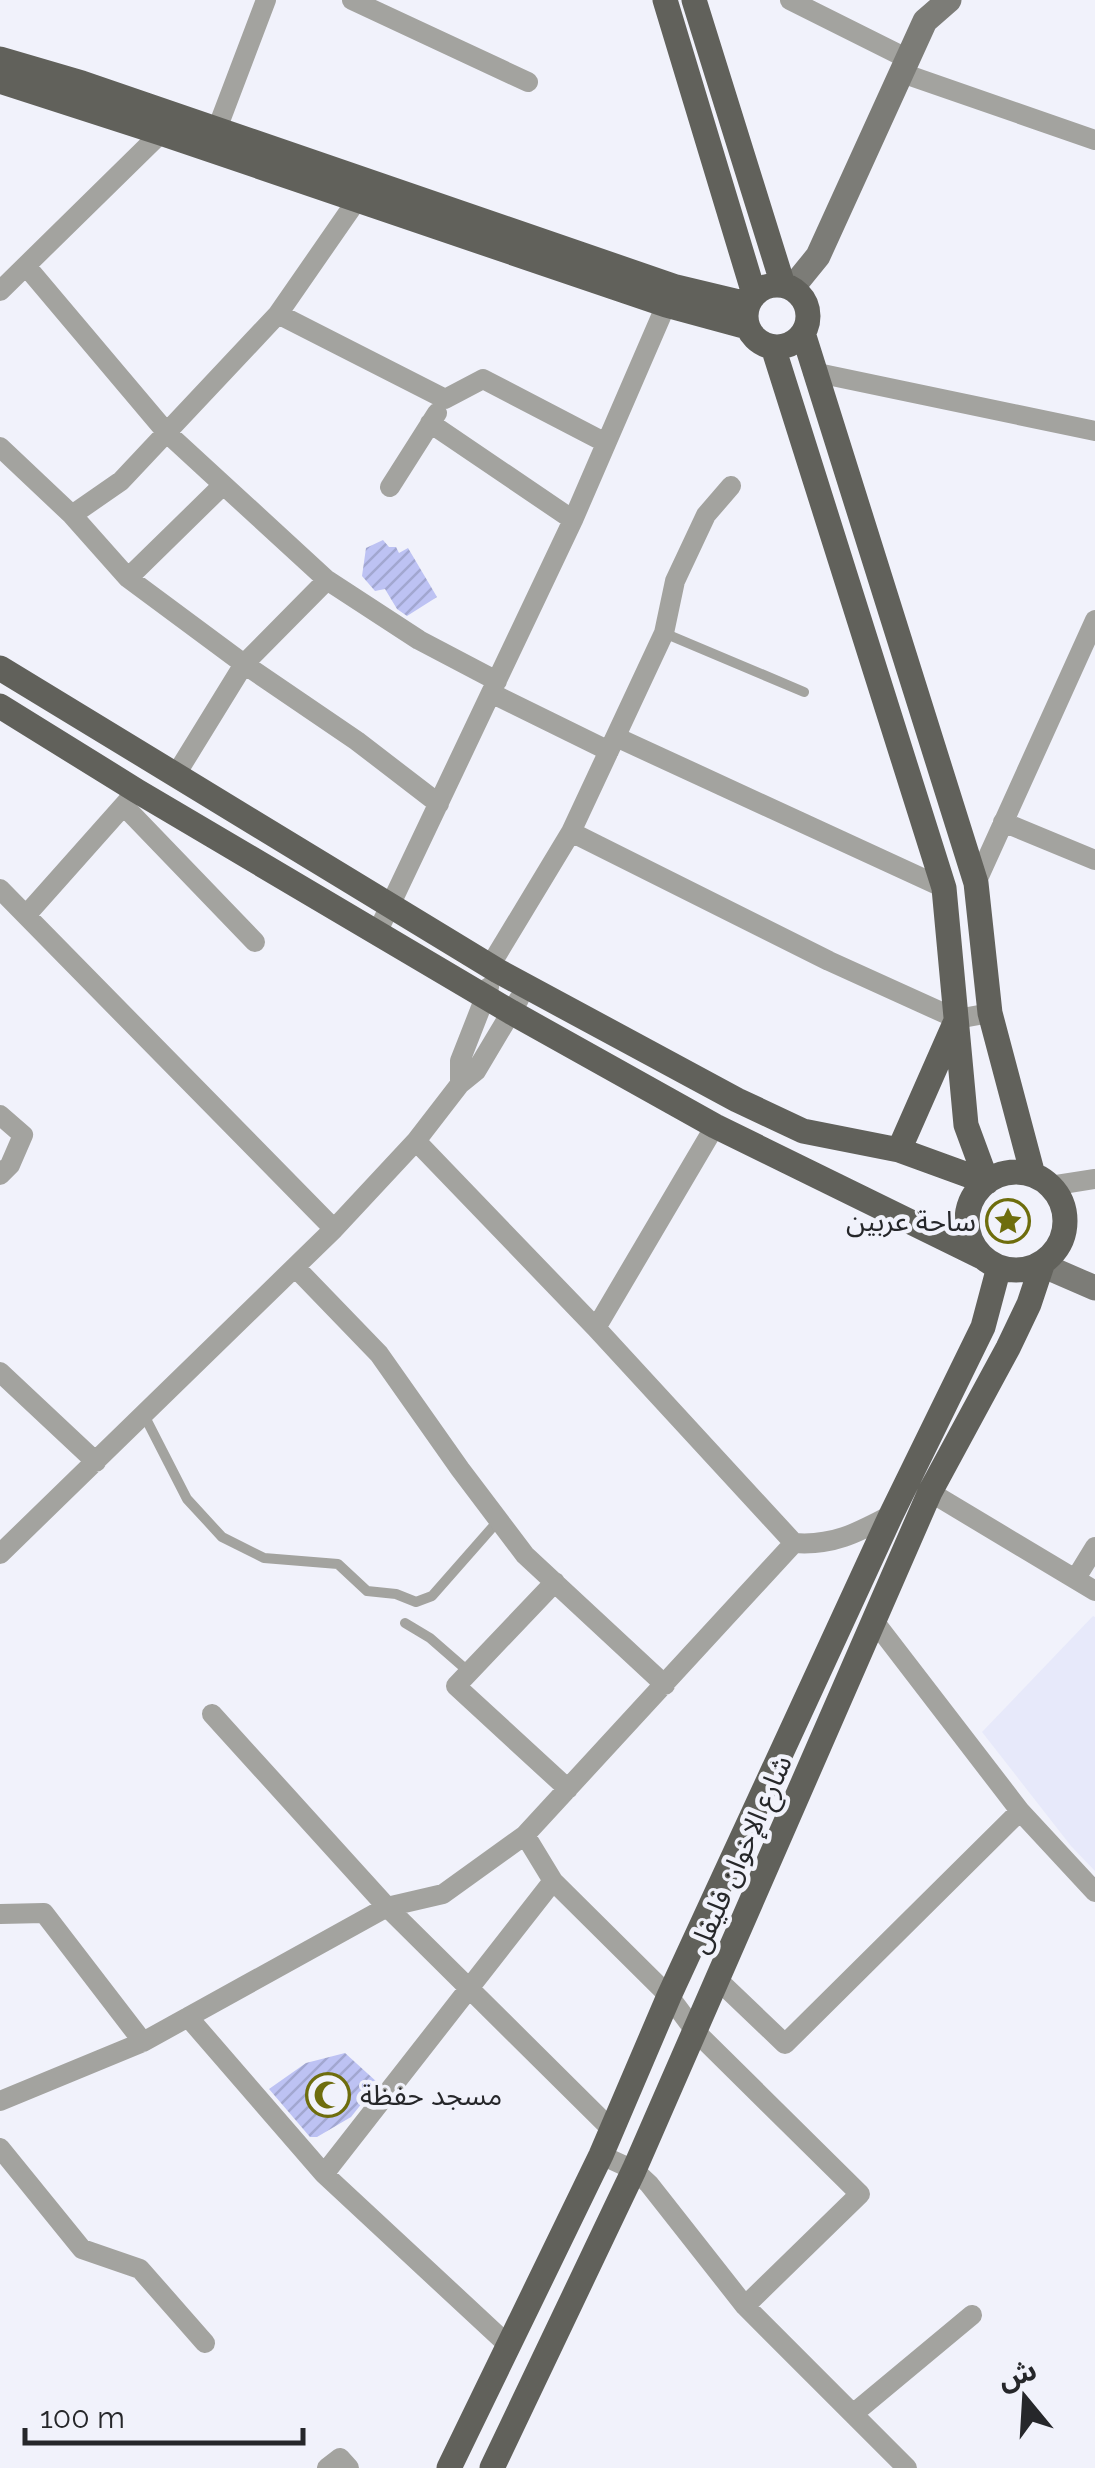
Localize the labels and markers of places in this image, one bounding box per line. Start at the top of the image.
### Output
place icon: ساحة عربين [985,1198,1031,1244]
place label: ساحة عربين [846,1205,976,1238]
mosque icon: مسجد حفظة [305,2072,351,2118]
place label: مسجد حفظة [360,2079,502,2112]

